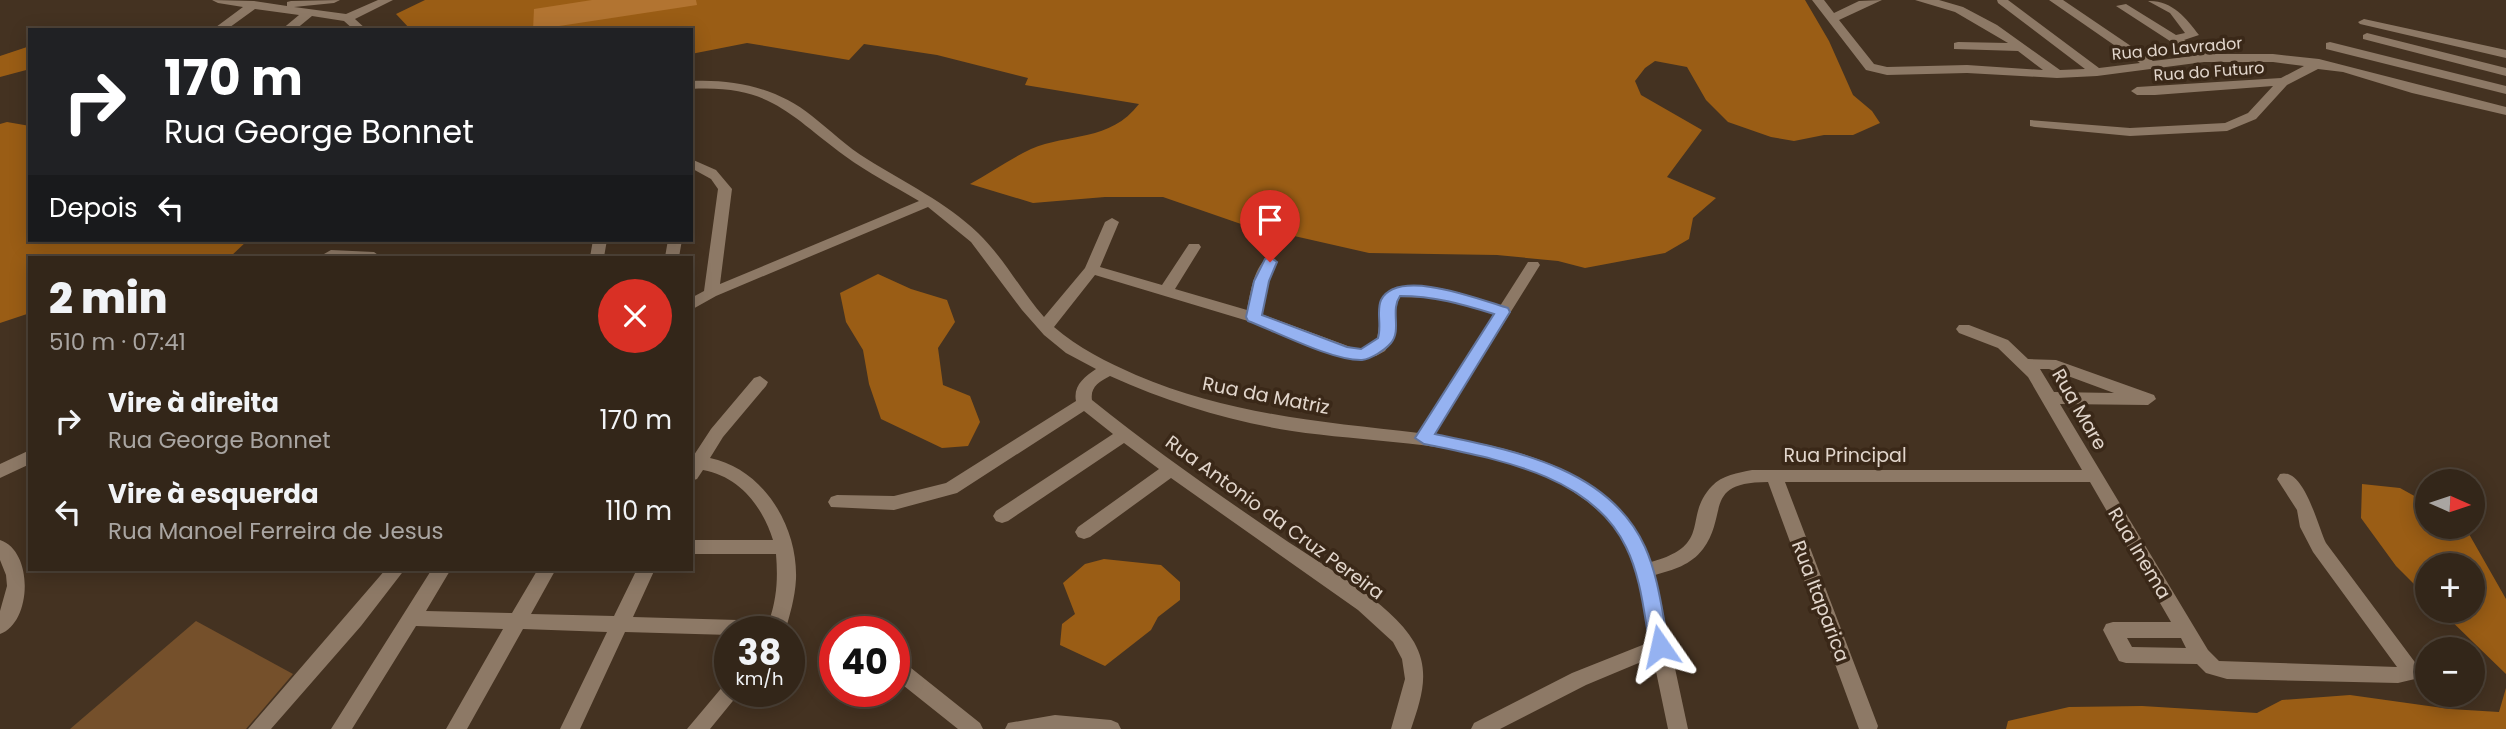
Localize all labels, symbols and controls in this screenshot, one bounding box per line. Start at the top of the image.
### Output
street label: Rua do Lavrador [2111,31,2243,66]
text: 170 m [164,44,303,112]
icon: right [49,56,140,147]
street label: Rua do Futuro [2153,56,2265,87]
text: Rua George Bonnet [164,109,474,154]
icon: left [152,189,190,227]
text: Depois [49,190,138,226]
pin [1240,190,1300,262]
icon: arrive [1251,201,1289,239]
text: 2 min [49,269,167,328]
button: close [598,279,672,353]
text: 510 m · 07:41 [49,326,186,358]
street label: Rua Mare [2045,364,2114,455]
street label: Rua da Matriz [1200,370,1332,421]
text: Vire à direita [108,385,279,421]
icon: right [49,402,87,440]
text: 170 m [599,402,672,438]
text: Rua George Bonnet [108,424,331,456]
street label: Rua Antonio da Cruz Pereira [1160,429,1390,606]
street label: Rua Principal [1783,442,1907,469]
north arrow [2415,469,2485,539]
map controls [2415,469,2485,707]
text: Vire à esquerda [108,476,319,512]
icon: left [49,493,87,531]
text: 110 m [605,493,672,529]
street label: Rua Inema [2102,502,2178,604]
text: Rua Manoel Ferreira de Jesus [108,515,444,547]
street label: Rua Itaparica [1785,537,1856,666]
button: + [2415,553,2485,623]
position arrow [1623,609,1697,683]
speed limit sign: 40 [819,616,910,707]
text: 38 [738,628,781,677]
button: − [2415,637,2485,707]
text: km/h [736,666,783,691]

